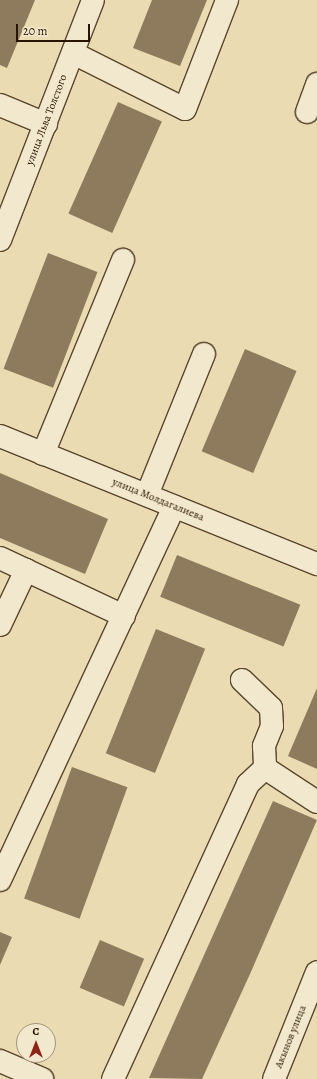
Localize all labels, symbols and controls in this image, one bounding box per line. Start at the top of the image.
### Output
scale bar [18,16,92,42]
text: 20 m [23,23,47,39]
street label: улица Льва Толстого [24,73,70,167]
street label: улица Молдагалиева [110,476,206,524]
street label: Акынов улица [272,1004,310,1070]
north arrow [16,1023,56,1063]
text: С [33,1024,39,1039]

